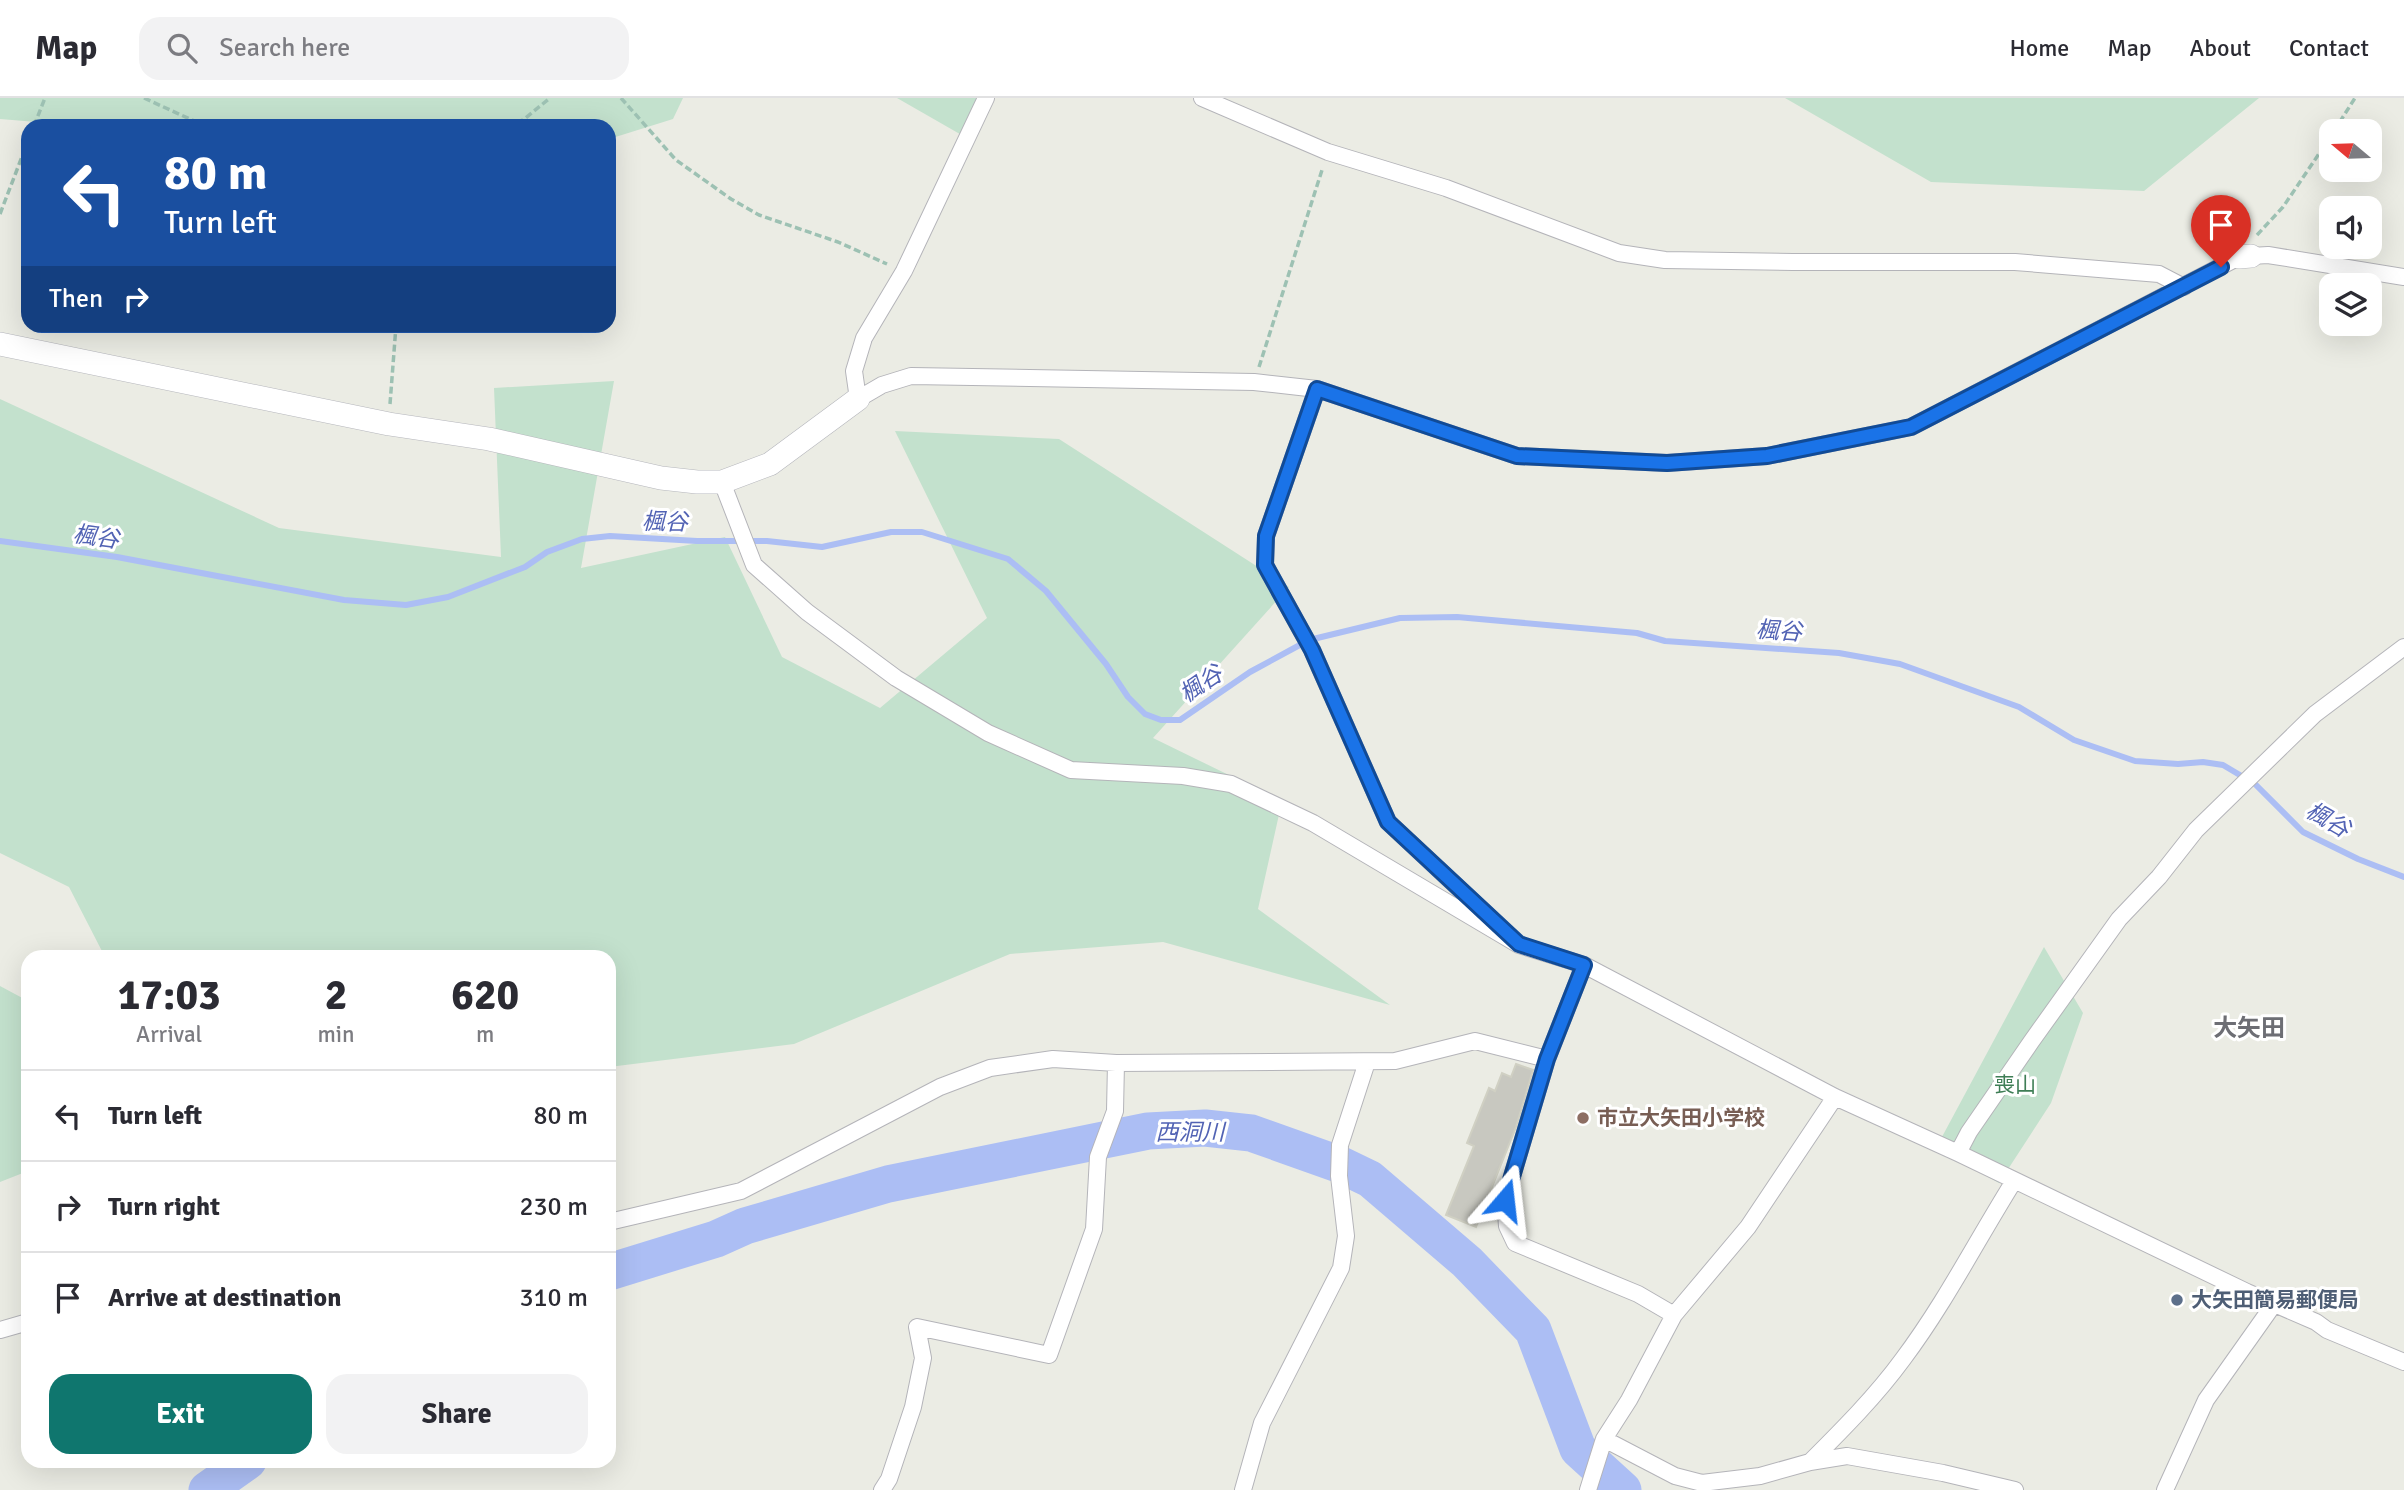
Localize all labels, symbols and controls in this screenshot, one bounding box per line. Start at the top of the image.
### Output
search box [139,17,629,80]
text: Map [35,28,97,69]
icon: search [163,29,201,67]
text: Search here [219,32,350,64]
text: Home [2009,33,2069,63]
text: Map [2107,33,2152,63]
text: About [2190,33,2251,63]
text: Contact [2289,33,2369,63]
north arrow [2319,119,2382,182]
map controls [2319,119,2382,336]
text: 80 m [164,143,267,203]
icon: left [49,147,140,238]
pin [2191,195,2251,267]
button: sound [2319,196,2382,259]
text: Turn left [164,203,277,242]
icon: arrive [2202,206,2240,244]
button: layers [2319,273,2382,336]
icon: right [117,280,155,318]
text: Then [49,283,103,315]
water label: 楓谷 [642,507,690,537]
water label: 楓谷 [71,519,123,555]
water label: 楓谷 [1755,615,1805,647]
water label: 楓谷 [1174,658,1230,709]
water label: 楓谷 [2301,796,2357,845]
text: 17:03 [118,970,221,1021]
text: 2 [325,970,347,1021]
text: 620 [451,970,519,1021]
district label: 大矢田 [2213,1013,2285,1043]
text: Arrival [136,1020,202,1049]
text: min [317,1020,355,1049]
text: m [476,1020,494,1049]
park label: 喪山 [1994,1072,2036,1098]
icon: left [49,1097,87,1135]
text: Turn left [108,1100,202,1132]
text: 80 m [533,1100,588,1132]
place label: 市立大矢田小学校 [1597,1105,1765,1131]
marker: 市立大矢田小学校 [1575,1110,1591,1126]
water label: 西洞川 [1156,1118,1228,1147]
position arrow [1468,1163,1542,1237]
icon: right [49,1188,87,1226]
text: Turn right [108,1191,220,1223]
text: 230 m [519,1191,588,1223]
icon: arrive [49,1279,87,1317]
text: Arrive at destination [108,1282,341,1314]
text: 310 m [519,1282,588,1314]
place label: 大矢田簡易郵便局 [2191,1287,2359,1313]
marker: 大矢田簡易郵便局 [2169,1292,2185,1308]
button: Exit [49,1374,312,1454]
button: Share [326,1374,588,1454]

